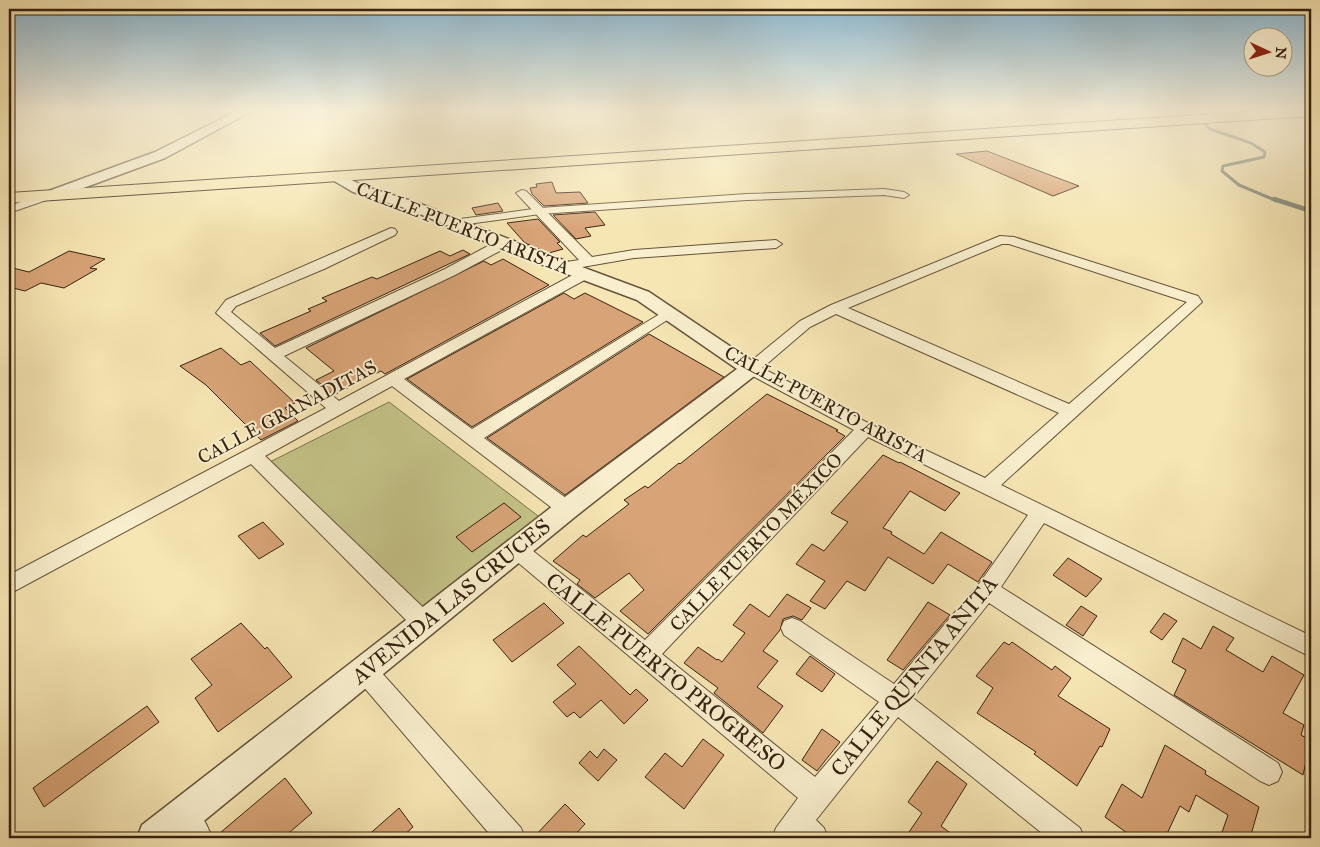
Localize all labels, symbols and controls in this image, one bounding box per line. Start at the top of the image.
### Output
north arrow [1242,28,1292,78]
text: N [1272,46,1289,60]
street label: CALLE PUERTO ARISTA [353,177,573,279]
street label: CALLE PUERTO ARISTA [721,341,932,467]
street label: CALLE GRANADITAS [193,355,381,469]
street label: CALLE PUERTO MÉXICO [664,447,847,636]
street label: AVENIDA LAS CRUCES [345,512,556,690]
street label: CALLE PUERTO PROGRESO [540,567,792,777]
street label: CALLE QUINTA ANITA [825,570,1003,782]

